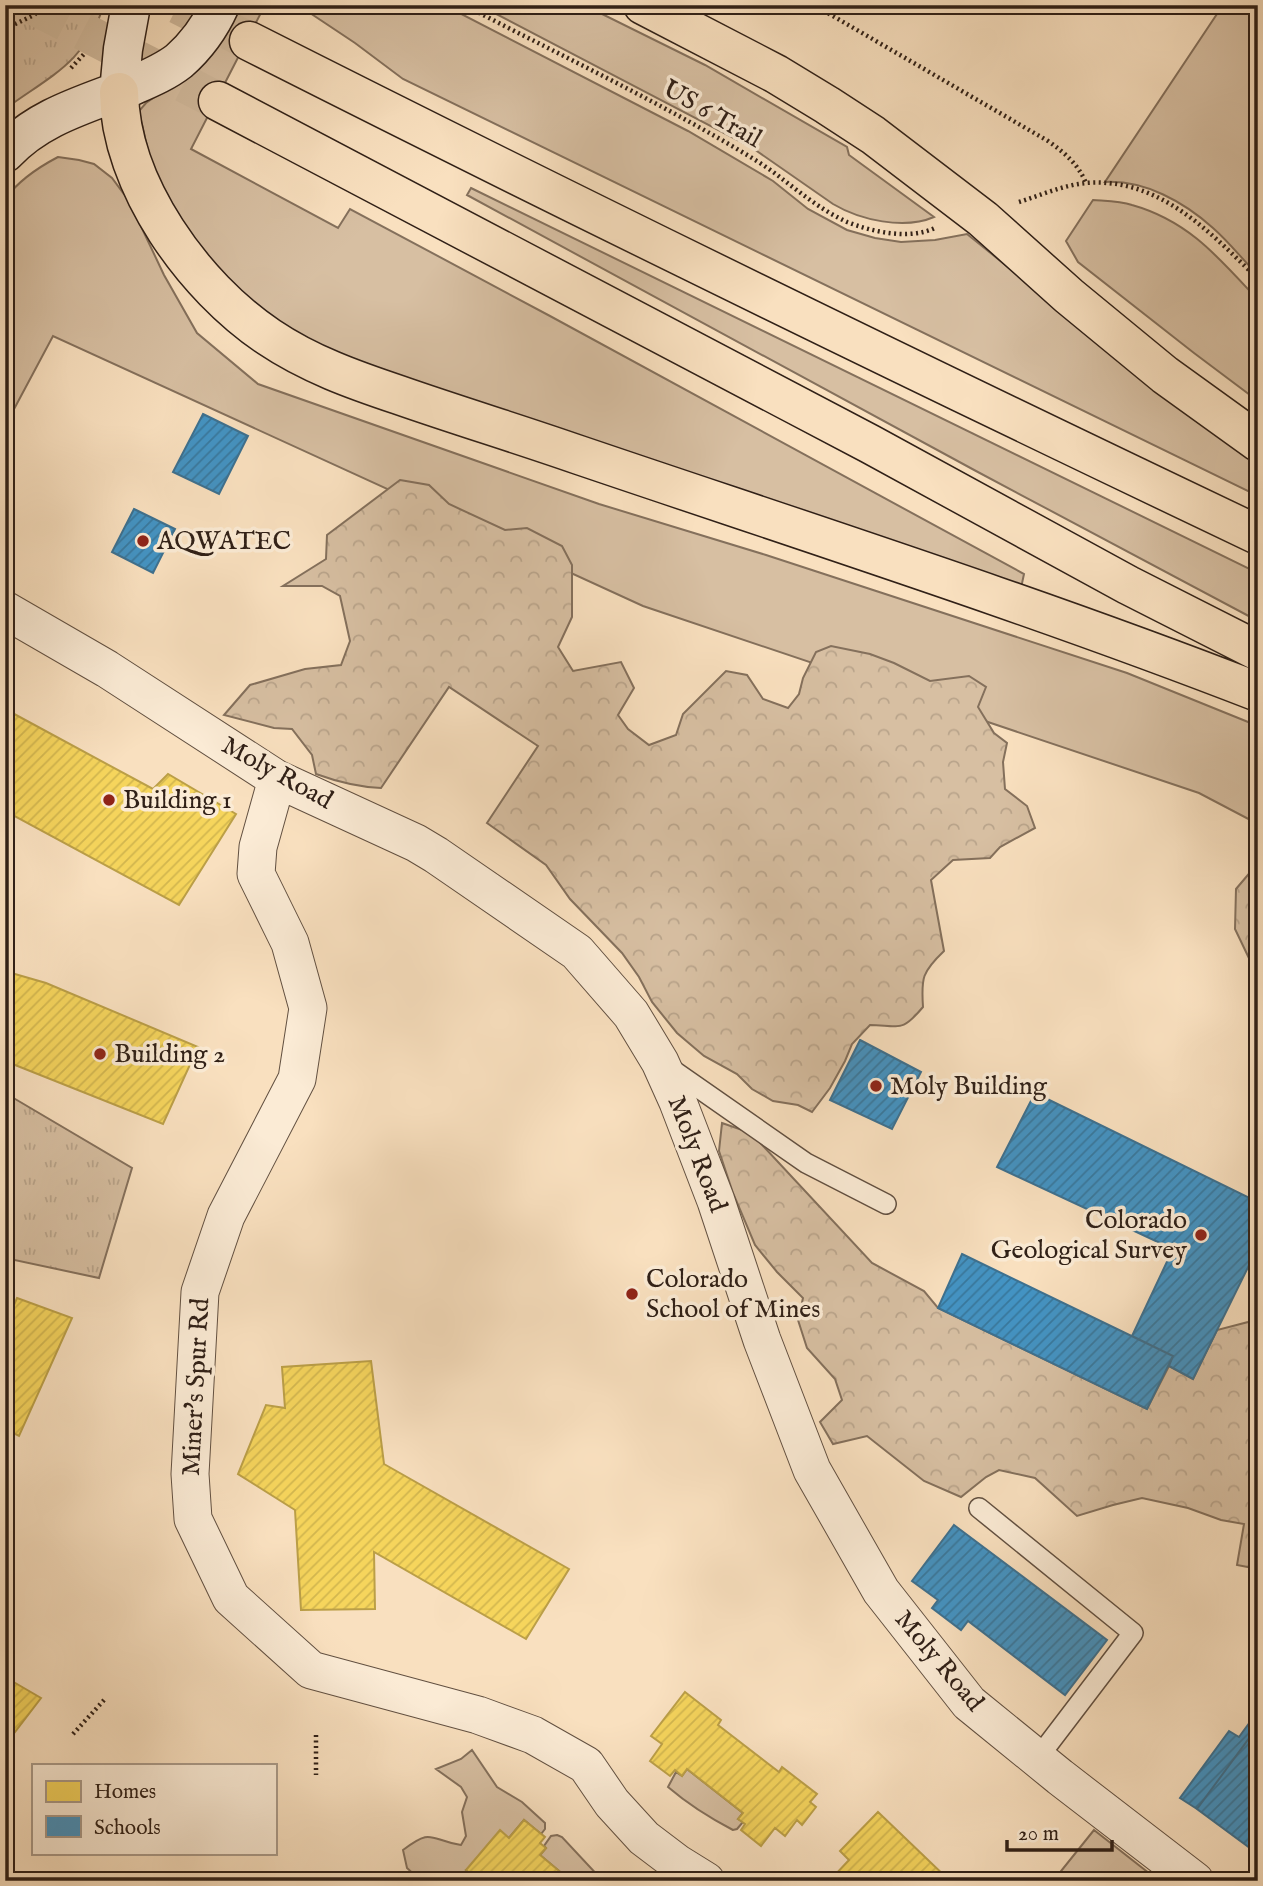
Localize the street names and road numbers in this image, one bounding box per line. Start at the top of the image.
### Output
street label: US 6 Trail [656,72,768,156]
street label: Moly Road [216,729,339,817]
street label: Moly Road [660,1091,734,1217]
street label: Miner's Spur Rd [175,1297,217,1477]
street label: Moly Road [887,1604,991,1718]

